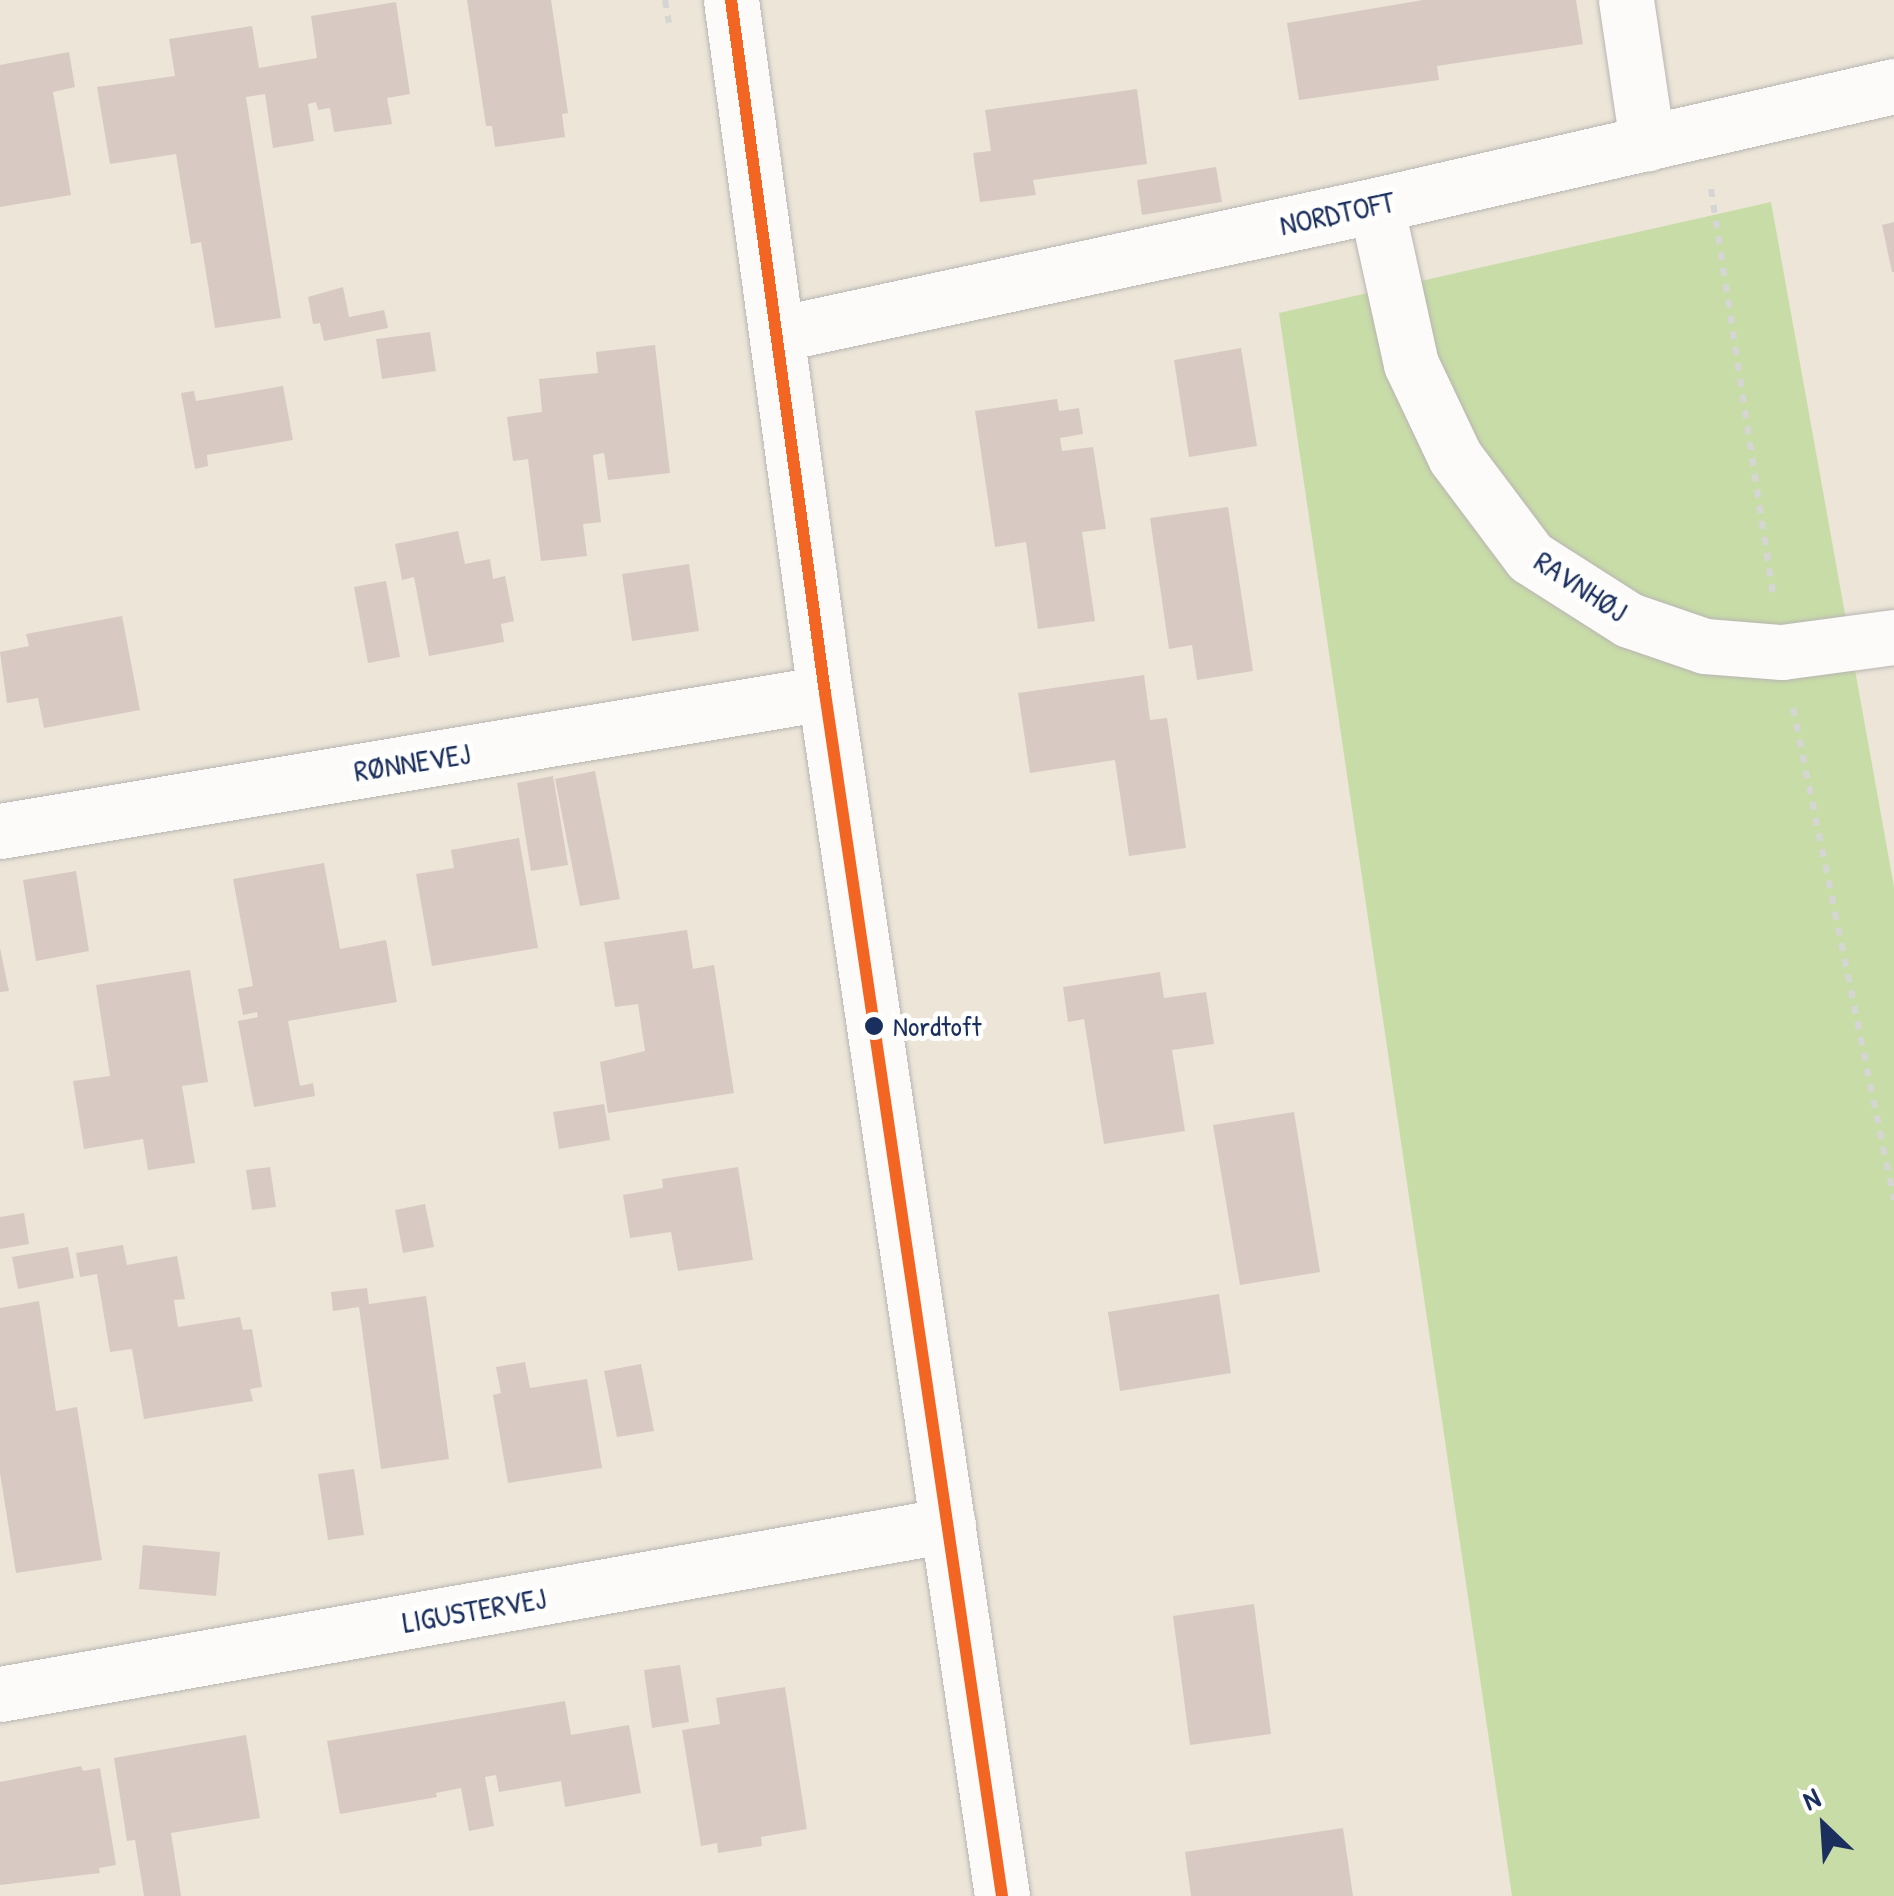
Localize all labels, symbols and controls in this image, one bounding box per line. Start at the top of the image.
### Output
street label: NORDTOFT [1276,183,1398,243]
street label: RAVNHØJ [1528,543,1634,629]
street label: RØNNEVEJ [351,735,473,789]
place label: Nordtoft [893,1009,981,1043]
marker: Nordtoft [864,1016,884,1036]
street label: LIGUSTERVEJ [399,1580,549,1640]
north arrow [1774,1776,1874,1876]
text: N [1797,1778,1826,1819]

